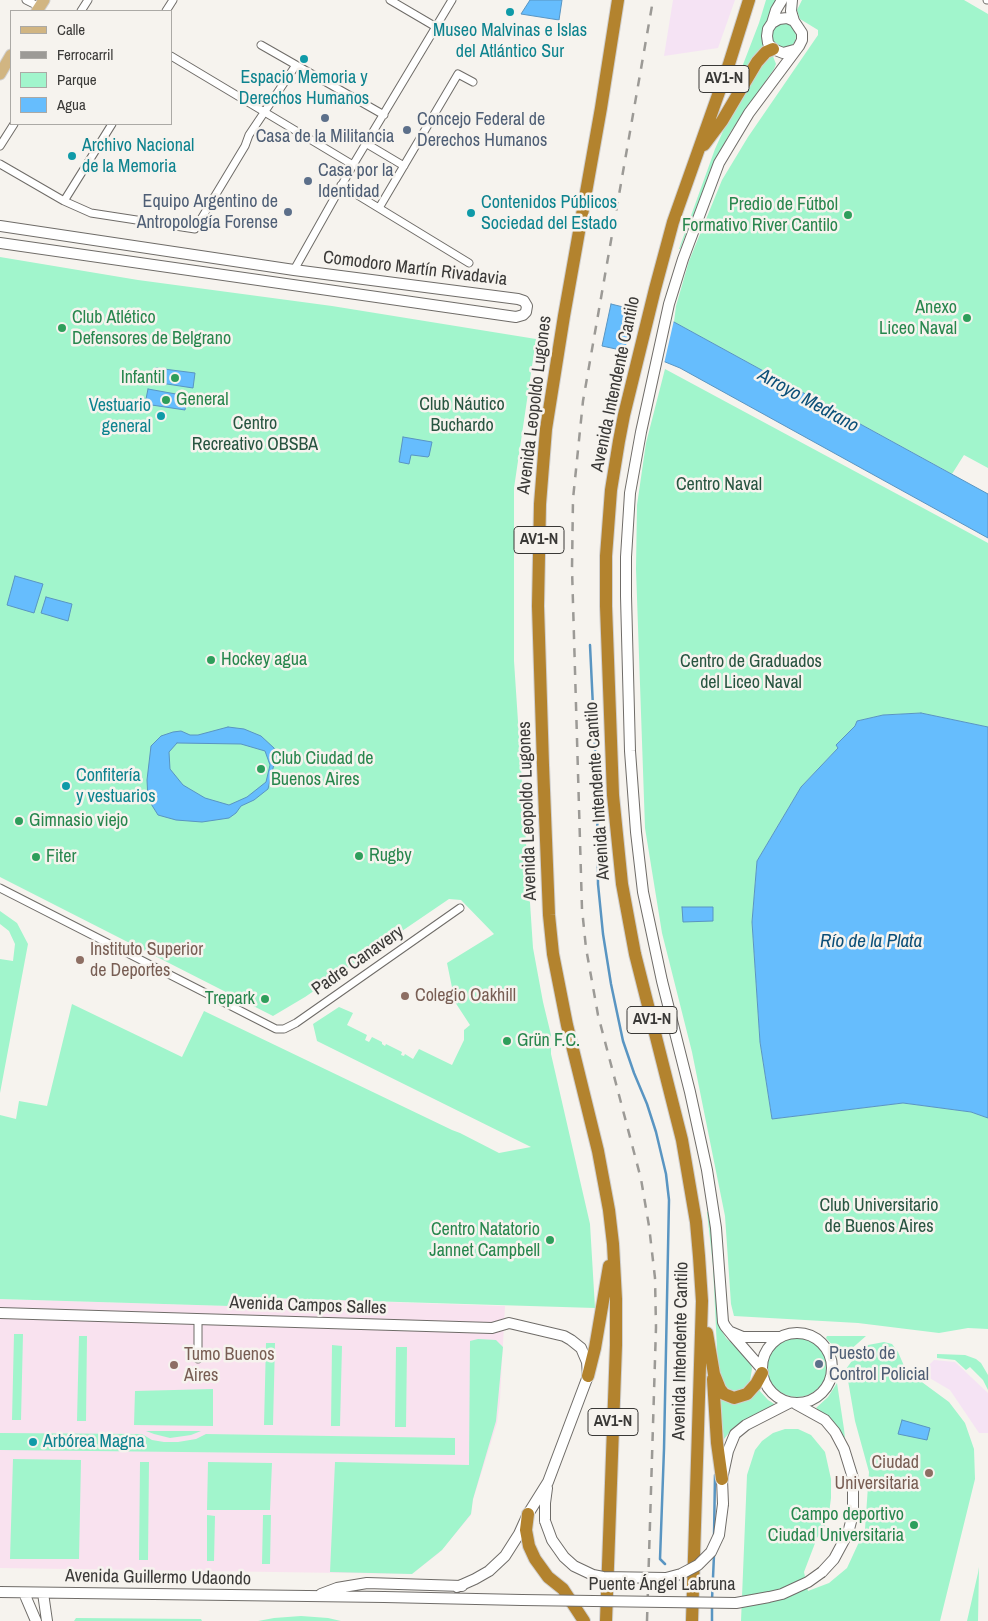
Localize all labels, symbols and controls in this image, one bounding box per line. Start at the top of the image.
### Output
marker: Museo Malvinas e Islas del Atlántico Sur [504,6,516,18]
legend [10,10,172,125]
text: Calle [57,19,85,40]
place label: Museo Malvinas e Islas del Atlántico Sur [433,20,587,62]
text: Ferrocarril [57,44,113,65]
marker: Espacio Memoria y Derechos Humanos [298,53,310,65]
road number: AV1-N [699,66,749,92]
place label: Espacio Memoria y Derechos Humanos [239,67,369,110]
text: Parque [57,69,97,90]
text: Agua [57,94,86,115]
place label: Concejo Federal de Derechos Humanos [417,109,547,152]
marker: Casa de la Militancia [319,112,331,124]
marker: Concejo Federal de Derechos Humanos [401,124,413,136]
place label: Casa de la Militancia [256,126,394,148]
place label: Archivo Nacional de la Memoria [82,135,194,178]
marker: Archivo Nacional de la Memoria [66,150,78,162]
place label: Casa por la Identidad [318,160,393,202]
marker: Casa por la Identidad [302,175,314,187]
place label: Equipo Argentino de Antropología Forense [137,191,278,233]
place label: Contenidos Públicos Sociedad del Estado [481,192,617,234]
place label: Predio de Fútbol Formativo River Cantilo [682,194,838,236]
marker: Equipo Argentino de Antropología Forense [282,206,294,218]
marker: Contenidos Públicos Sociedad del Estado [465,207,477,219]
marker: Predio de Fútbol Formativo River Cantilo [842,209,854,221]
street label: Comodoro Martín Rivadavia [322,247,508,291]
street label: Avenida Intendente Cantilo [587,294,645,474]
place label: Anexo Liceo Naval [879,297,957,340]
place label: Club Atlético Defensores de Belgrano [72,307,231,350]
marker: Anexo Liceo Naval [961,312,973,324]
street label: Avenida Leopoldo Lugones [513,315,557,495]
marker: Club Atlético Defensores de Belgrano [56,322,68,334]
water label: Arroyo Medrano [754,364,862,438]
place label: Infantil [121,367,165,389]
marker: Infantil [169,372,181,384]
place label: General [176,389,229,411]
marker: General [160,394,172,406]
park label: Club Náutico Buchardo [419,394,505,436]
place label: Vestuario general [89,395,151,438]
marker: Vestuario general [155,410,167,422]
park label: Centro Recreativo OBSBA [192,413,318,456]
park label: Centro Naval [676,474,762,496]
road number: AV1-N [514,526,564,554]
place label: Hockey agua [221,649,307,671]
park label: Centro de Graduados del Liceo Naval [680,651,822,694]
marker: Hockey agua [205,654,217,666]
street label: Avenida Intendente Cantilo [581,701,615,881]
street label: Avenida Leopoldo Lugones [514,721,542,901]
place label: Club Ciudad de Buenos Aires [271,748,374,791]
marker: Club Ciudad de Buenos Aires [255,763,267,775]
place label: Confitería y vestuarios [76,765,156,808]
marker: Confitería y vestuarios [60,780,72,792]
place label: Gimnasio viejo [29,810,128,832]
marker: Gimnasio viejo [13,815,25,827]
place label: Rugby [369,845,412,867]
place label: Fiter [46,846,76,868]
marker: Rugby [353,850,365,862]
marker: Fiter [30,851,42,863]
street label: Padre Canavery [308,922,408,1000]
water label: Río de la Plata [820,931,922,953]
place label: Instituto Superior de Deportes [90,939,203,982]
marker: Instituto Superior de Deportes [74,954,86,966]
place label: Colegio Oakhill [415,985,516,1007]
place label: Trepark [205,988,255,1010]
marker: Colegio Oakhill [399,990,411,1002]
marker: Trepark [259,993,271,1005]
road number: AV1-N [627,1006,677,1034]
place label: Grün F.C. [517,1030,580,1052]
marker: Grün F.C. [501,1035,513,1047]
park label: Club Universitario de Buenos Aires [820,1195,938,1238]
place label: Centro Natatorio Jannet Campbell [429,1219,540,1262]
marker: Centro Natatorio Jannet Campbell [544,1234,556,1246]
street label: Avenida Intendente Cantilo [669,1262,693,1440]
street label: Avenida Campos Salles [229,1292,387,1320]
place label: Puesto de Control Policial [829,1343,929,1386]
place label: Tumo Buenos Aires [184,1344,275,1386]
marker: Puesto de Control Policial [813,1358,825,1370]
marker: Tumo Buenos Aires [168,1359,180,1371]
road number: AV1-N [588,1408,638,1435]
place label: Arbórea Magna [43,1431,145,1453]
marker: Arbórea Magna [27,1436,39,1448]
place label: Ciudad Universitaria [835,1452,919,1495]
marker: Ciudad Universitaria [923,1467,935,1479]
place label: Campo deportivo Ciudad Universitaria [768,1504,904,1546]
marker: Campo deportivo Ciudad Universitaria [908,1519,920,1531]
street label: Avenida Guillermo Udaondo [65,1566,251,1590]
street label: Puente Ángel Labruna [589,1574,735,1596]

